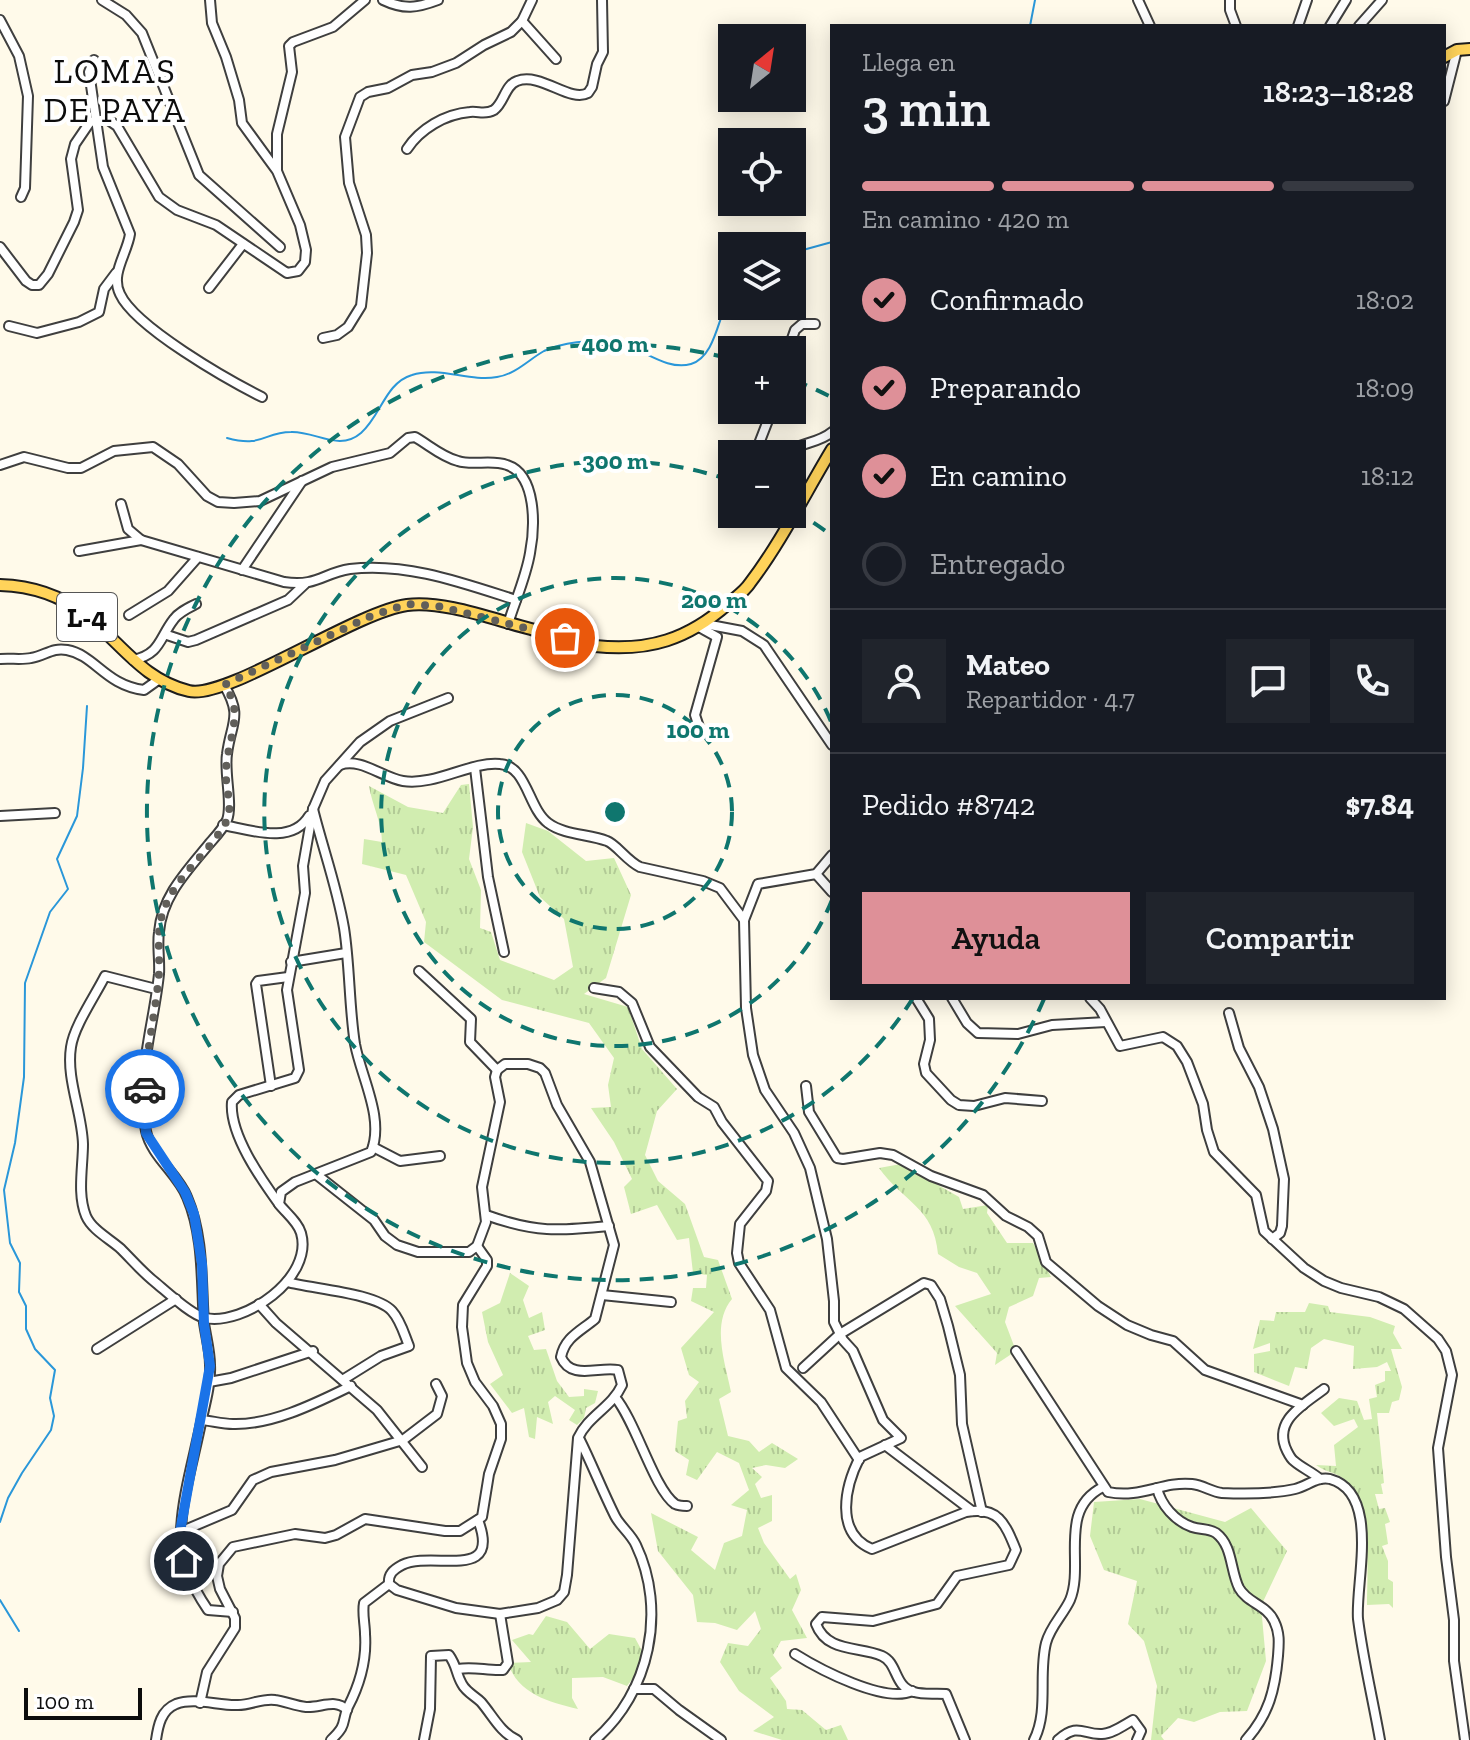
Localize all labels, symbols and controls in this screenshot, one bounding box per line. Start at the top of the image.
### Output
north arrow [718,24,806,112]
map controls [718,24,806,528]
text: Llega en [862,46,955,78]
district label: LOMAS DE PAYA [44,51,186,131]
text: 18:23–18:28 [1263,74,1414,110]
text: 3 min [862,77,990,139]
button: locate [718,128,806,216]
text: En camino · 420 m [862,203,1069,235]
button: layers [718,232,806,320]
icon: check [862,278,906,322]
text: Confirmado [930,282,1084,318]
text: 18:02 [1356,284,1414,316]
text: 400 m [582,329,648,358]
button: + [718,336,806,424]
icon: check [862,366,906,410]
text: Preparando [930,370,1081,406]
text: 18:09 [1355,372,1414,404]
button: − [718,440,806,528]
text: 300 m [582,446,648,475]
icon: check [862,454,906,498]
text: En camino [930,458,1067,494]
text: 18:12 [1361,460,1414,492]
text: Entregado [930,546,1065,582]
text: 200 m [681,585,747,614]
road number: L-4 [57,593,117,641]
pin [531,604,599,672]
icon: bag [543,616,587,660]
button: person [862,639,946,723]
button: chat [1226,639,1310,723]
button: phone [1330,639,1414,723]
text: Mateo [966,647,1050,683]
text: Repartidor · 4.7 [966,683,1135,715]
text: 100 m [667,715,729,744]
text: Pedido #8742 [862,787,1035,823]
text: $7.84 [1345,787,1414,823]
centre of rings [601,798,629,826]
button: Ayuda [862,892,1130,984]
button: Compartir [1146,892,1414,984]
courier [105,1049,185,1129]
icon: car [123,1067,167,1111]
pin [150,1527,218,1595]
icon: home [162,1539,206,1583]
scale bar [24,1684,142,1720]
text: 100 m [36,1688,94,1715]

